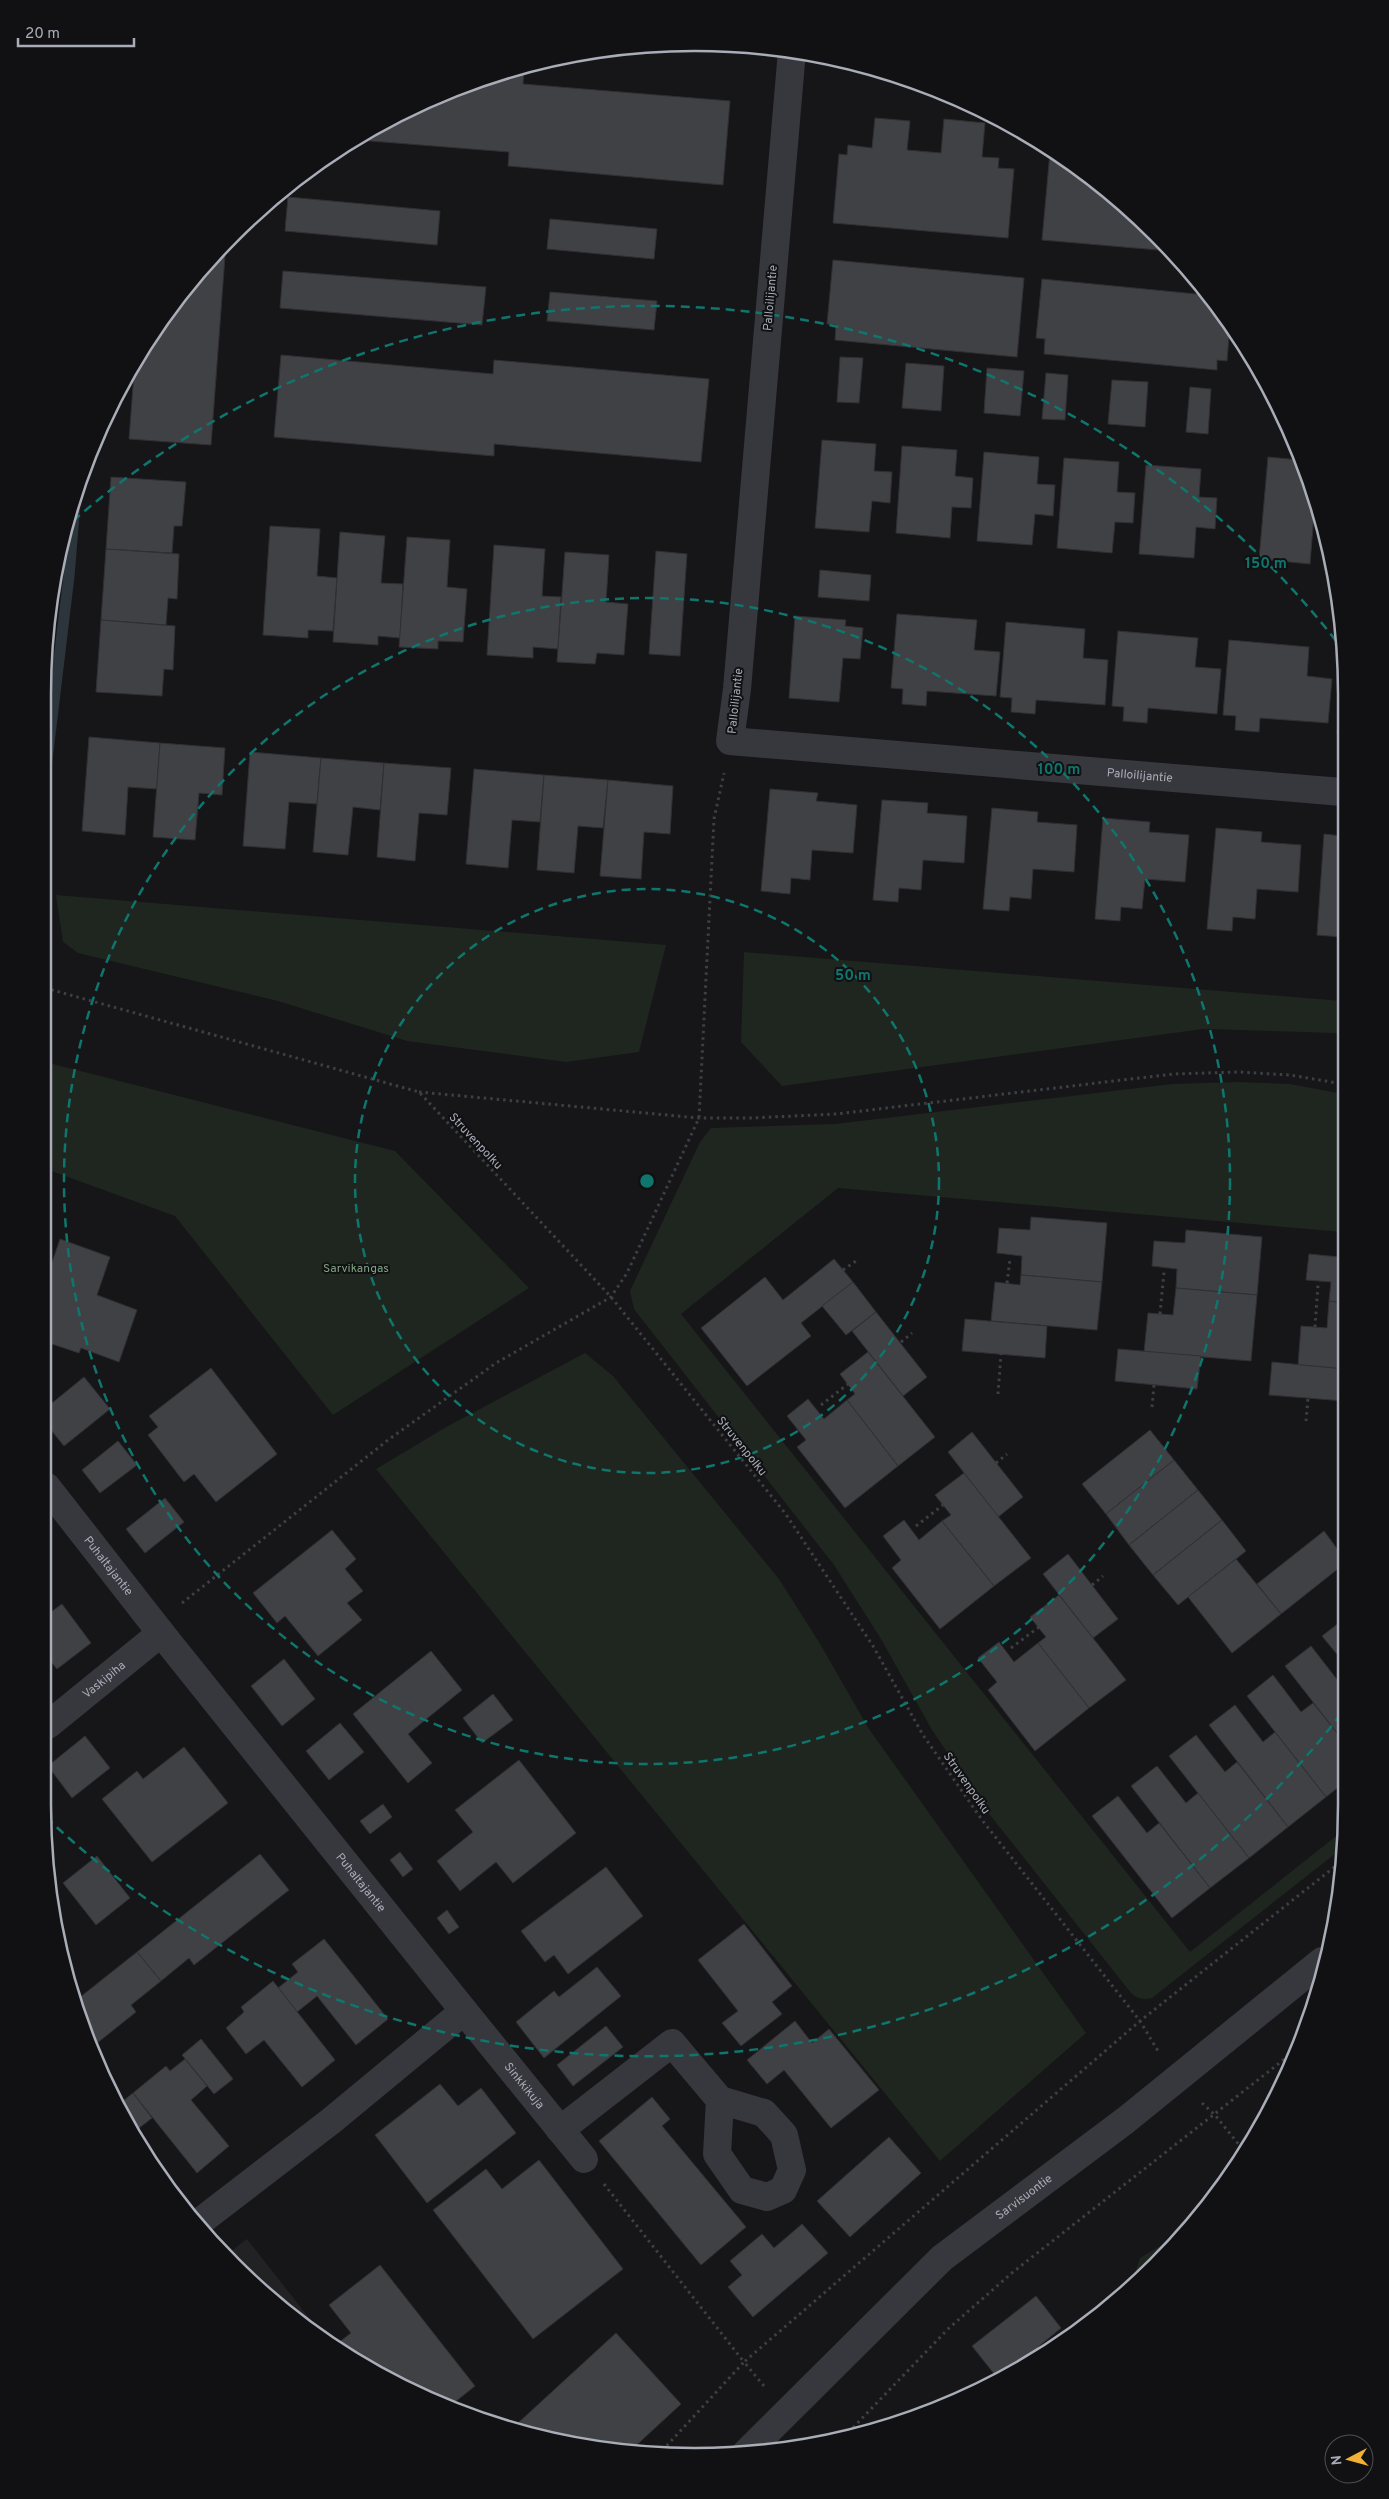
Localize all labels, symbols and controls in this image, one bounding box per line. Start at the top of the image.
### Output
scale bar [18,15,134,47]
text: 20 m [25,25,60,44]
street label: Palloilijantie [760,264,782,332]
text: 150 m [1245,555,1287,574]
street label: Palloilijantie [725,667,747,735]
text: 100 m [1038,761,1080,780]
street label: Palloilijantie [1106,765,1173,787]
text: 50 m [835,967,871,986]
street label: Struvenpolku [445,1110,506,1173]
centre of rings [638,1172,656,1190]
park label: Sarvikangas [323,1261,389,1277]
street label: Struvenpolku [712,1414,770,1480]
street label: Puhaltajantie [79,1533,136,1600]
street label: Vaskipiha [80,1658,129,1703]
street label: Struvenpolku [939,1750,993,1818]
street label: Puhaltajantie [332,1850,389,1916]
street label: Sinkkikuja [500,2060,547,2113]
street label: Sarvisuontie [993,2171,1056,2224]
north arrow [1324,2434,1374,2484]
text: N [1329,2454,1347,2466]

